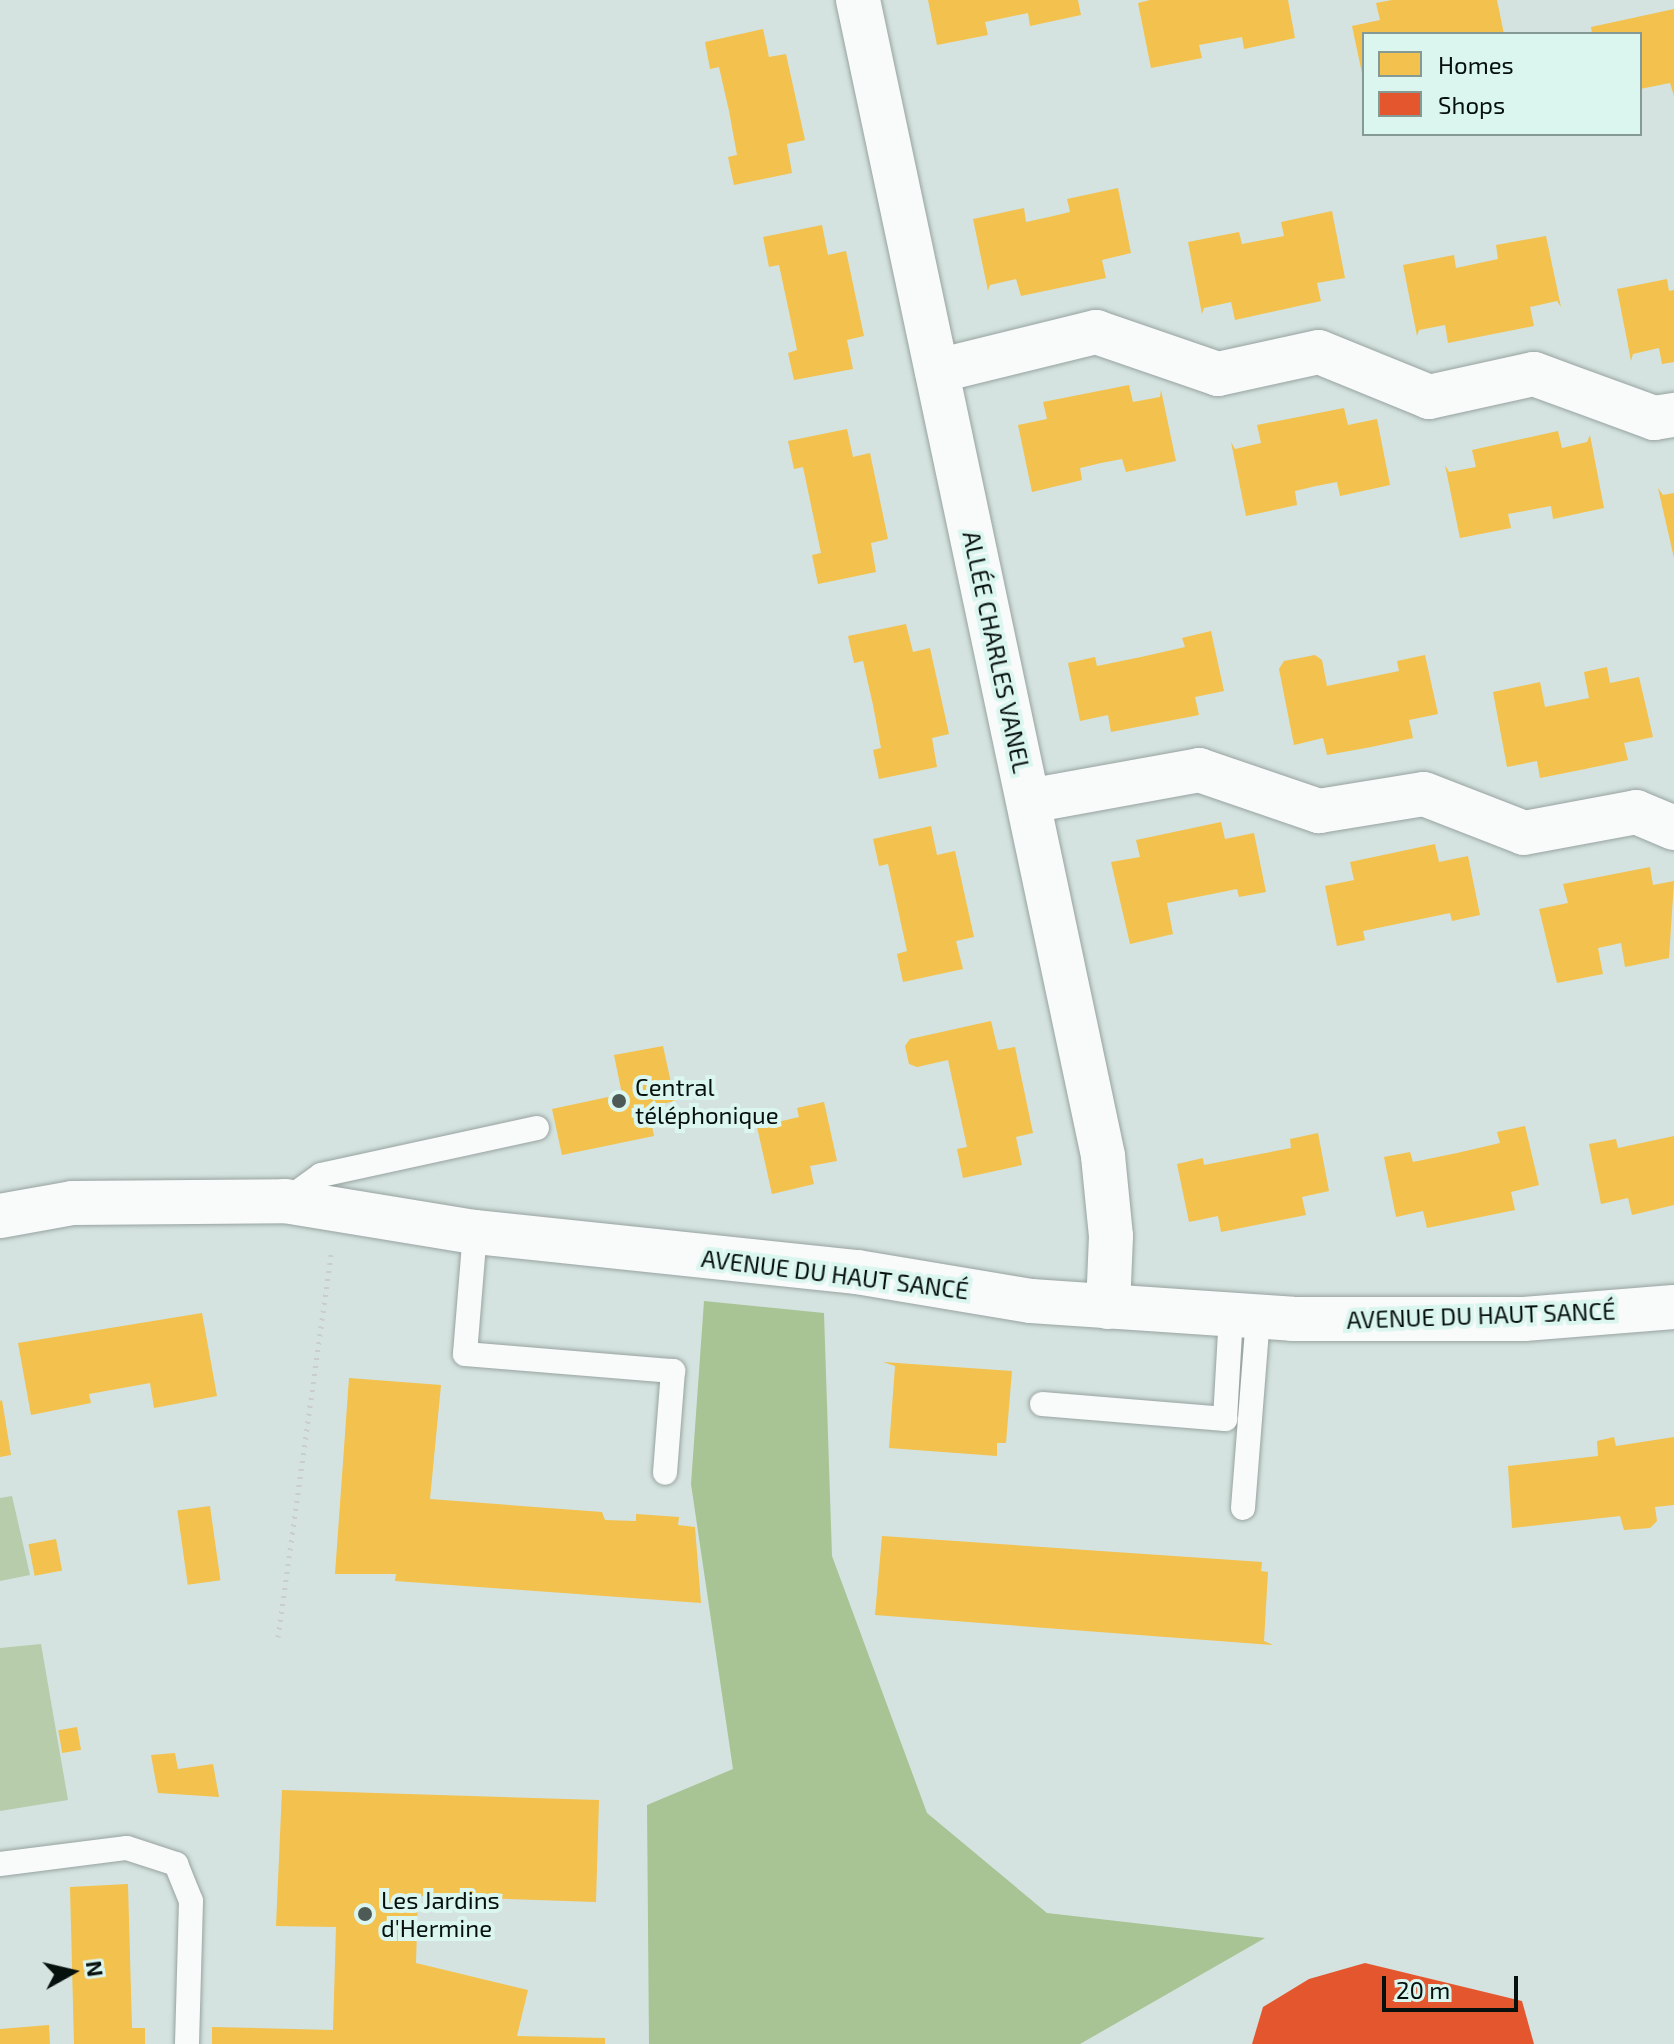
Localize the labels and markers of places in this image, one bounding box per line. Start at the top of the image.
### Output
place label: Central téléphonique [635,1073,779,1129]
marker: Central téléphonique [610,1092,628,1110]
place label: Les Jardins d'Hermine [381,1886,500,1942]
marker: Les Jardins d'Hermine [356,1905,374,1923]

